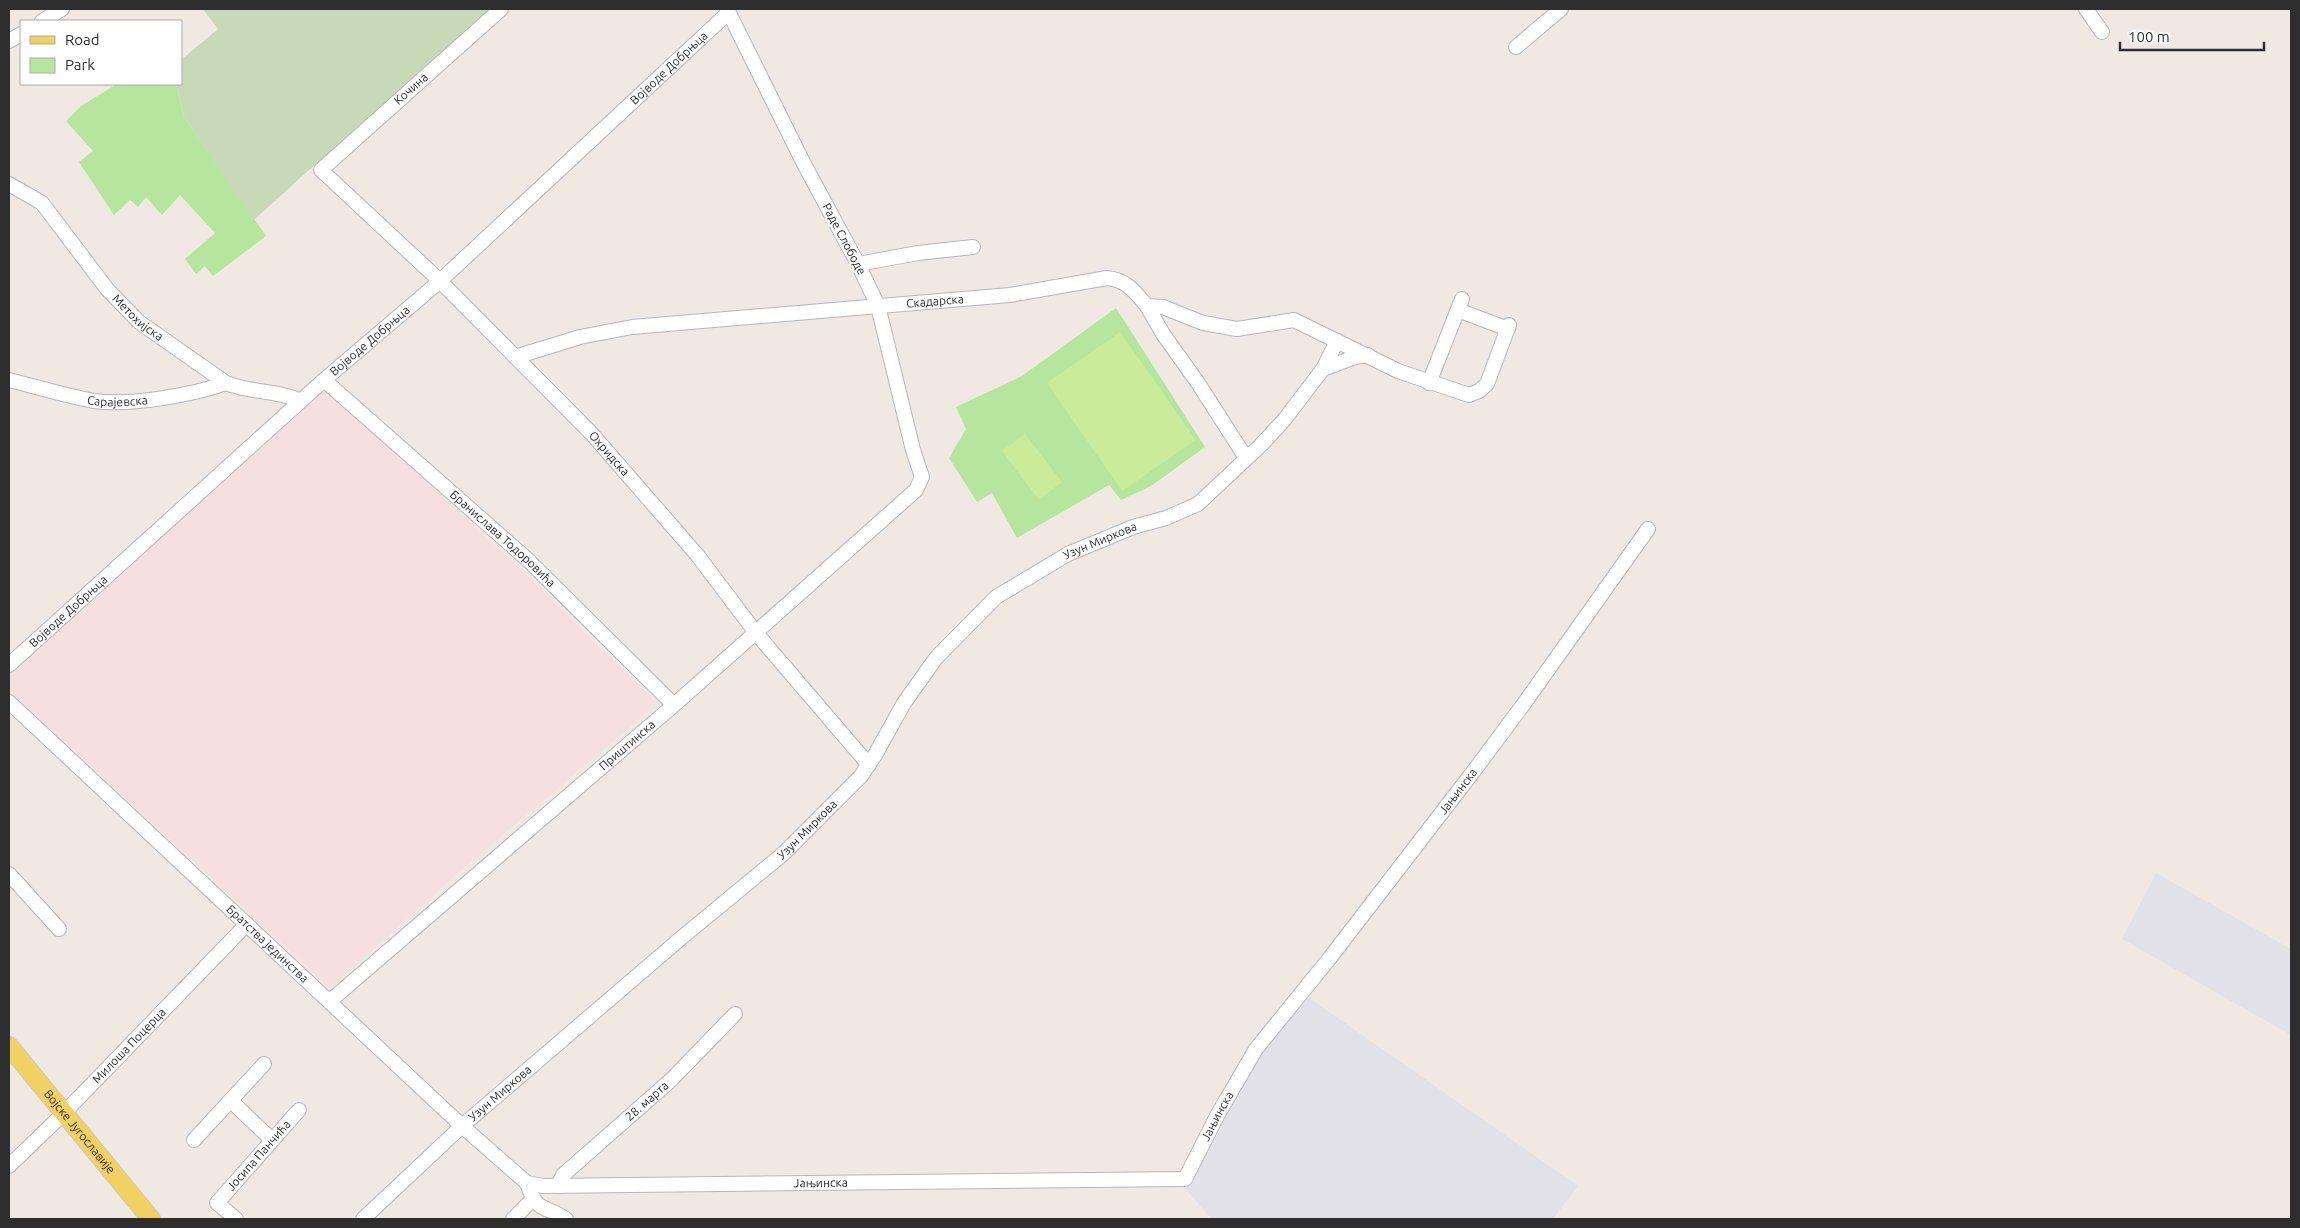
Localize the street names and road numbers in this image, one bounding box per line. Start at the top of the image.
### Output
street label: Војводе Добрњца [627,29,710,107]
street label: Кочина [391,70,430,107]
street label: Раде Слободе [820,201,869,277]
street label: Метохијска [110,292,166,343]
street label: Скадарска [906,292,964,310]
street label: Војводе Добрњца [327,303,412,378]
street label: Сарајевска [86,393,148,408]
street label: Охридска [587,429,632,478]
street label: Бранислава Тодоровића [448,487,558,589]
street label: Узун Миркова [1061,519,1138,561]
street label: Војводе Добрњца [26,572,110,649]
street label: Приштинска [596,717,657,773]
street label: Јањинска [1436,766,1479,817]
street label: Узун Миркова [775,797,839,862]
street label: Братства јединства [224,902,311,985]
street label: Милоша Поцерца [90,1005,168,1086]
street label: Узун Миркова [466,1062,534,1123]
street label: 28. марта [623,1078,671,1123]
street label: Војске Југославије [42,1087,118,1176]
street label: Јањинска [1198,1089,1236,1143]
street label: Јосипа Панчића [224,1117,293,1193]
street label: Јањинска [793,1176,848,1189]

